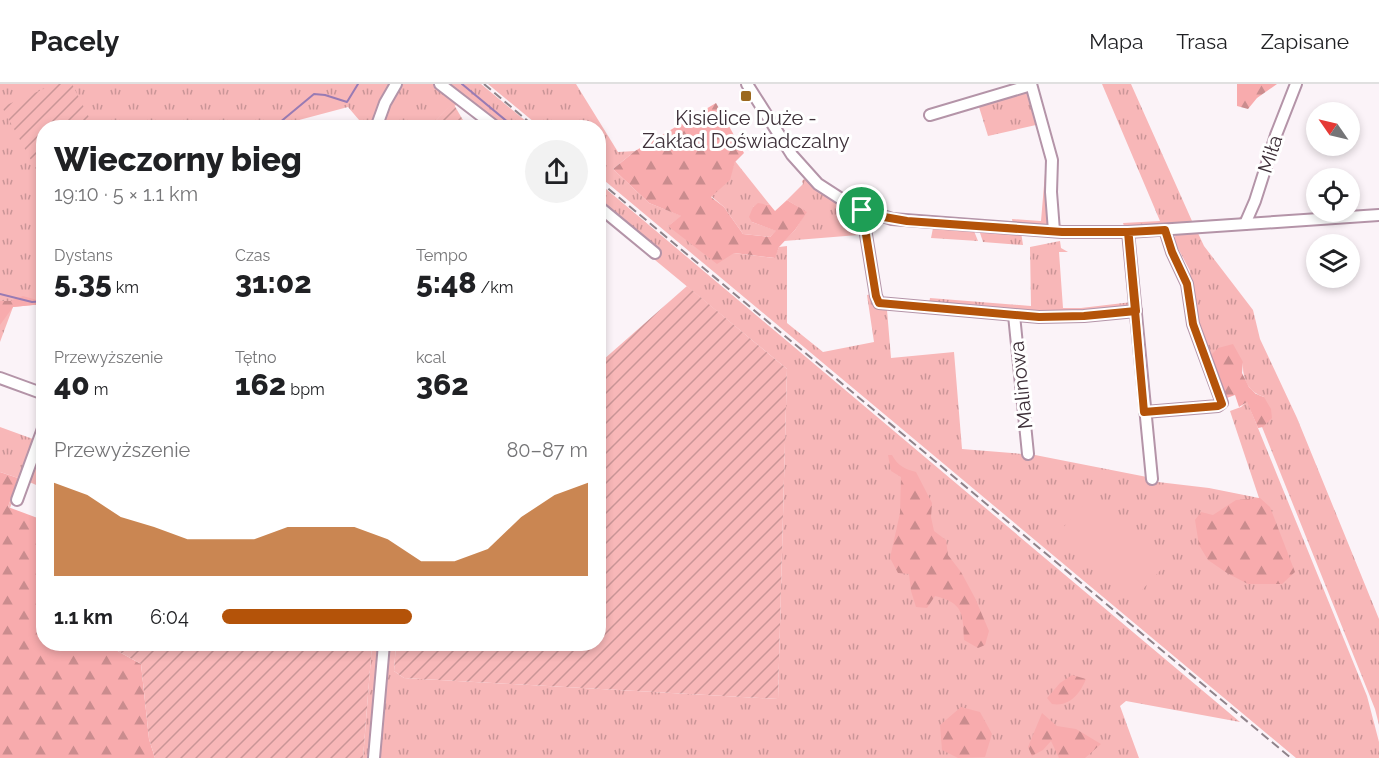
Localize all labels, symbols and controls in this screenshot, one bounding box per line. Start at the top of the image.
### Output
text: Pacely [30,25,119,58]
text: Mapa [1089,29,1143,54]
text: Trasa [1176,29,1228,54]
text: Zapisane [1261,29,1349,54]
marker: Kisielice Duże - Zakład Doświadczalny [739,89,753,103]
north arrow [1306,102,1360,156]
map controls [1306,102,1360,288]
place label: Kisielice Duże - Zakład Doświadczalny [642,106,850,153]
street label: Miła [1253,132,1287,176]
text: Wieczorny bieg [54,140,302,179]
button: share [525,140,588,203]
button: locate [1306,168,1360,222]
text: 19:10 · 5 × 1.1 km [54,182,198,206]
pin [836,184,887,235]
icon: arrive [845,193,878,226]
button: layers [1306,234,1360,288]
text: Dystans [54,246,113,265]
text: Czas [235,246,270,265]
text: Tempo [416,246,467,265]
text: 5.35 [54,265,112,300]
text: 31:02 [235,265,312,300]
text: 5:48 [416,265,477,300]
text: km [112,278,139,297]
text: /km [477,278,513,297]
street label: Malinowa [1004,340,1038,430]
text: Przewyższenie [54,348,163,367]
text: Tętno [235,348,277,367]
text: kcal [416,348,446,367]
text: 40 [54,367,90,402]
text: 162 [235,367,286,402]
text: 362 [416,367,469,402]
text: m [90,380,109,399]
text: bpm [286,380,325,399]
text: Przewyższenie [54,438,190,462]
text: 80–87 m [506,438,588,462]
text: 1.1 km [54,605,113,629]
text: 6:04 [150,605,189,629]

